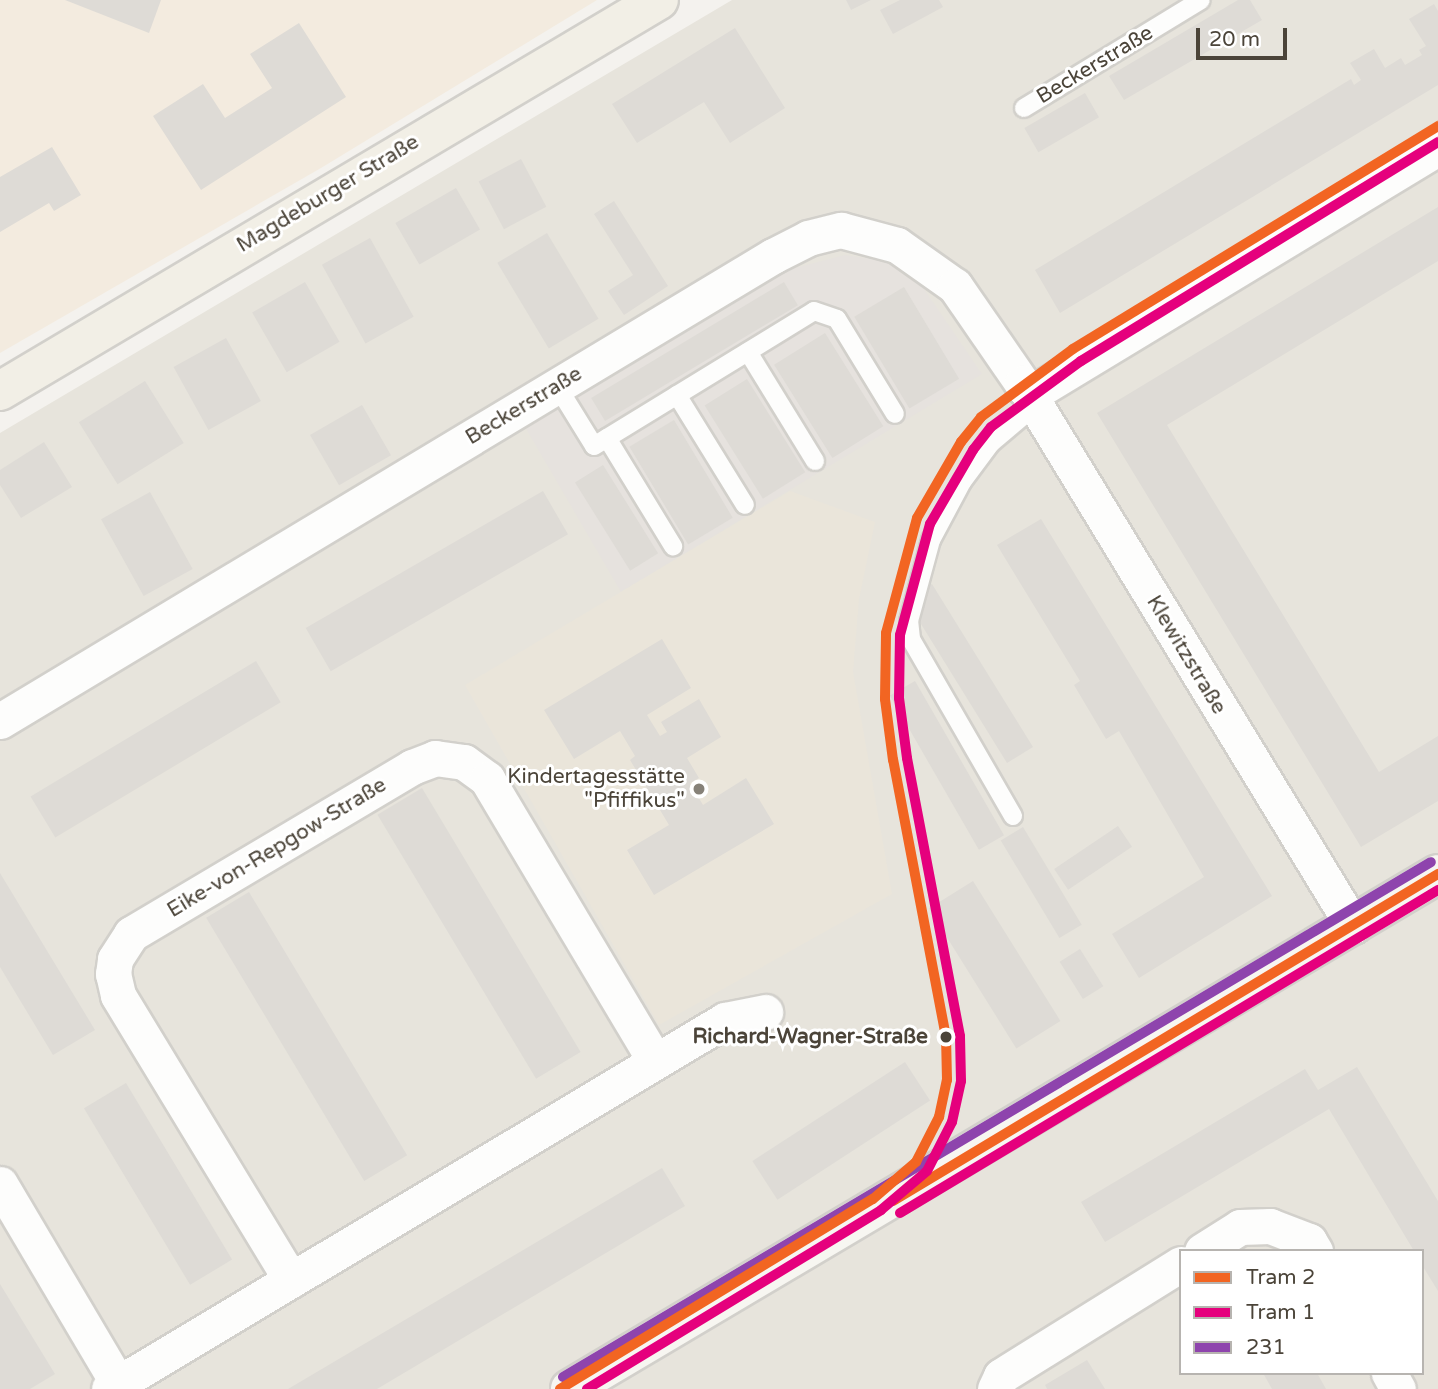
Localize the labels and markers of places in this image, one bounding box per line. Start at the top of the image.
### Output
place label: Kindertagesstätte "Pfiffikus" [507,764,685,814]
marker: Kindertagesstätte "Pfiffikus" [691,781,707,797]
place label: Richard-Wagner-Straße [692,1024,928,1050]
marker: Richard-Wagner-Straße [934,1025,958,1049]

